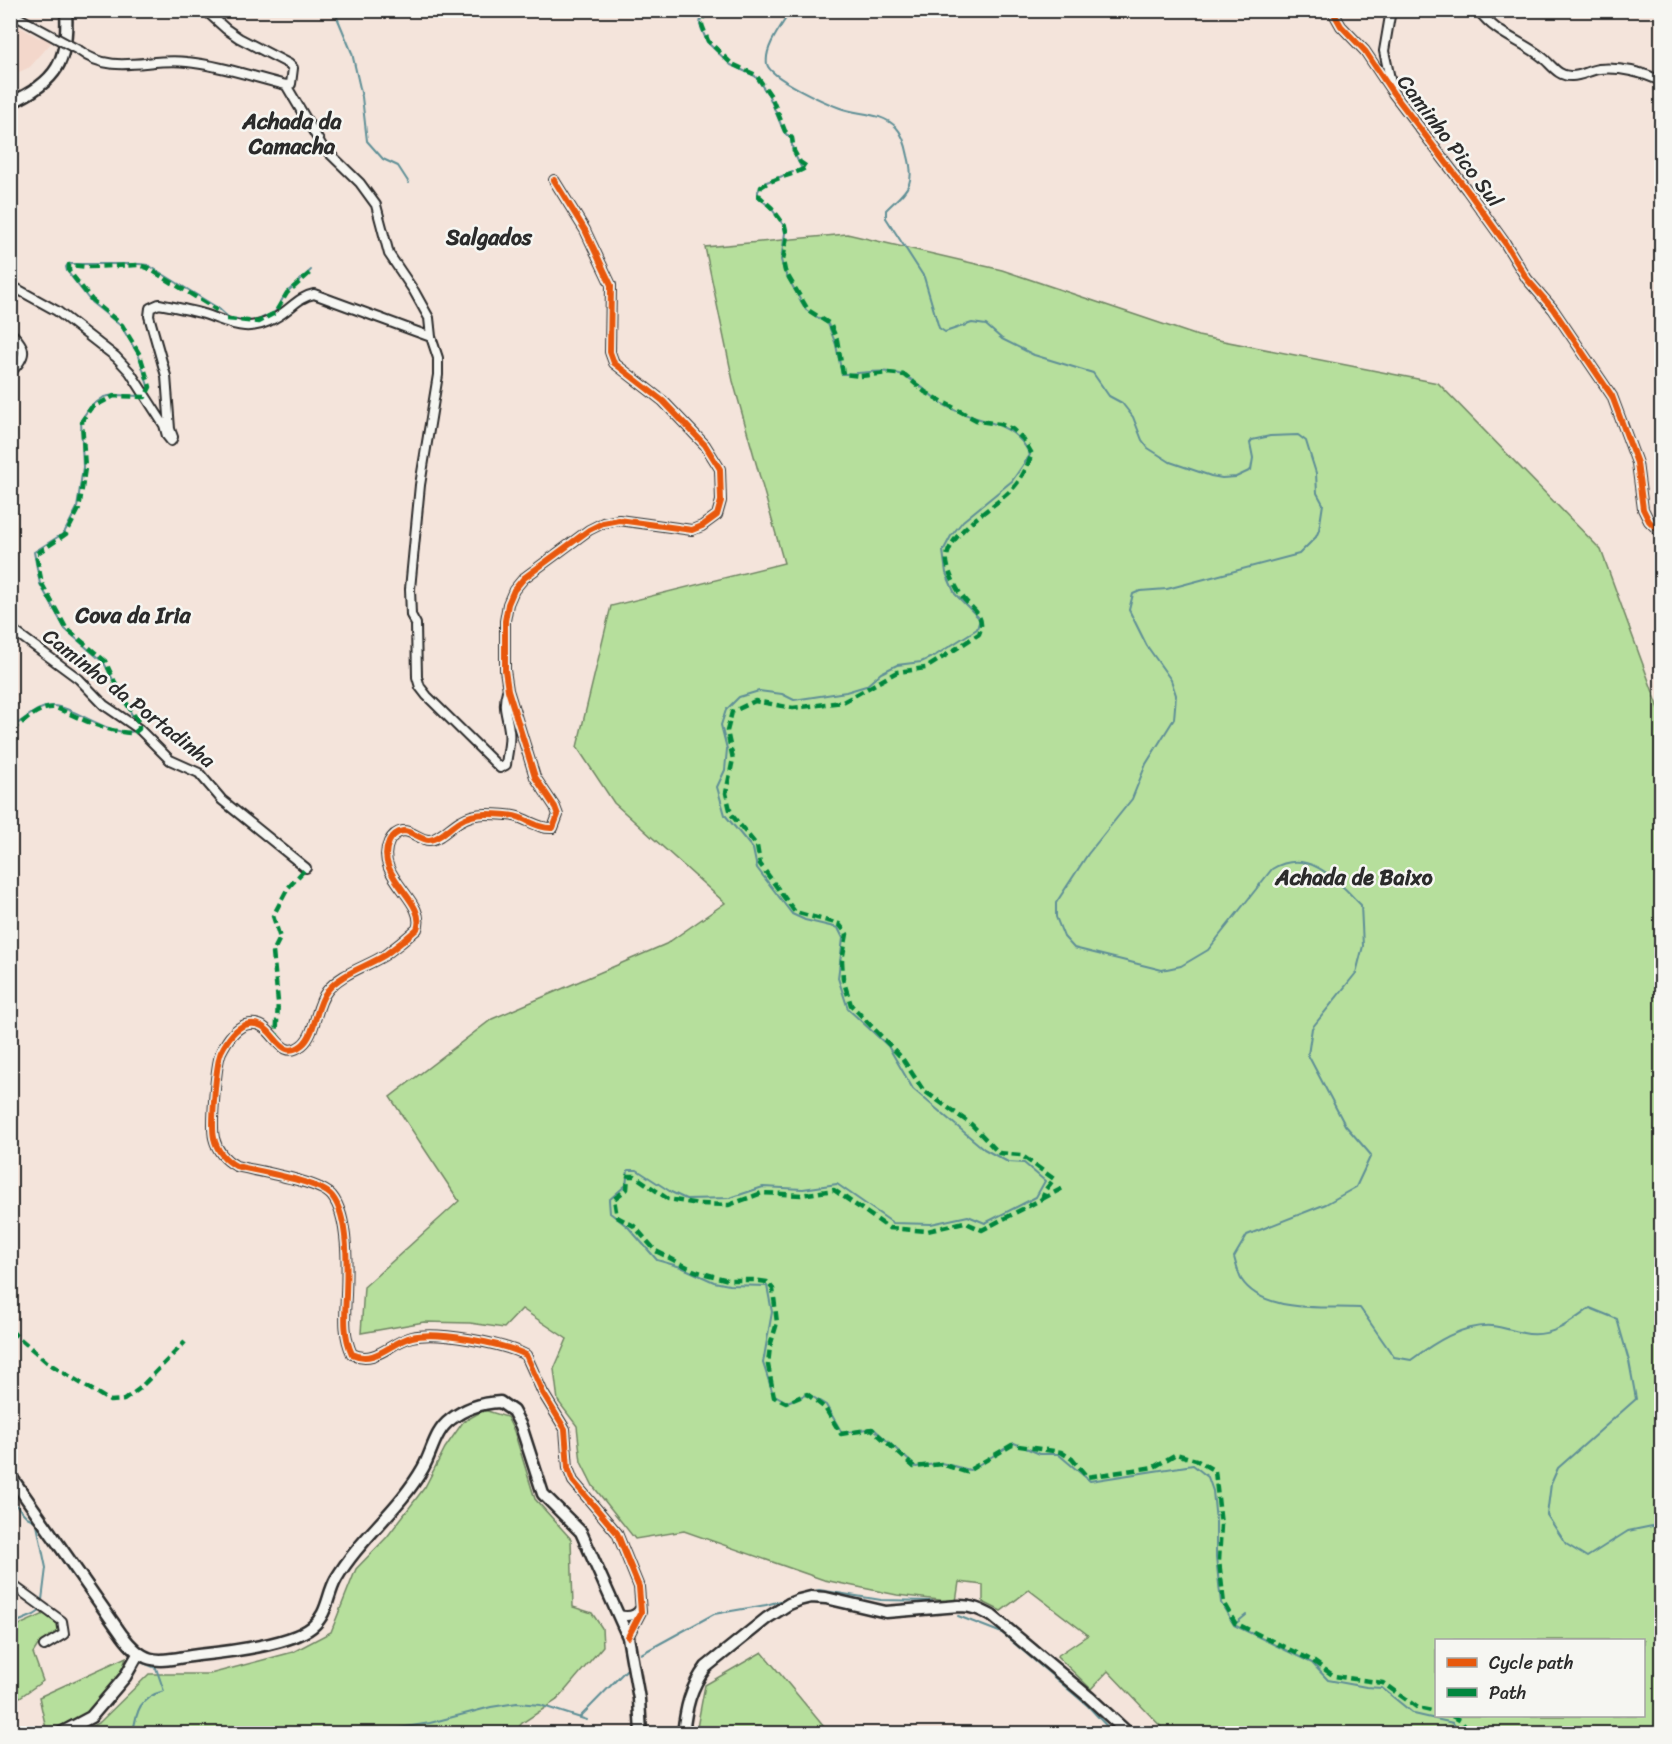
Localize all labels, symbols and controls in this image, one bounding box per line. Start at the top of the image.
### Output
street label: Caminho Pico Sul [1387,66,1514,217]
district label: Achada da Camacha [242,102,342,166]
district label: Salgados [445,218,533,257]
district label: Cova da Iria [74,596,192,635]
street label: Caminho da Portadinha [34,618,224,778]
district label: Achada de Baixo [1274,858,1433,897]
legend [1435,1639,1645,1717]
text: Cycle path [1489,1647,1573,1679]
text: Path [1489,1677,1526,1709]

